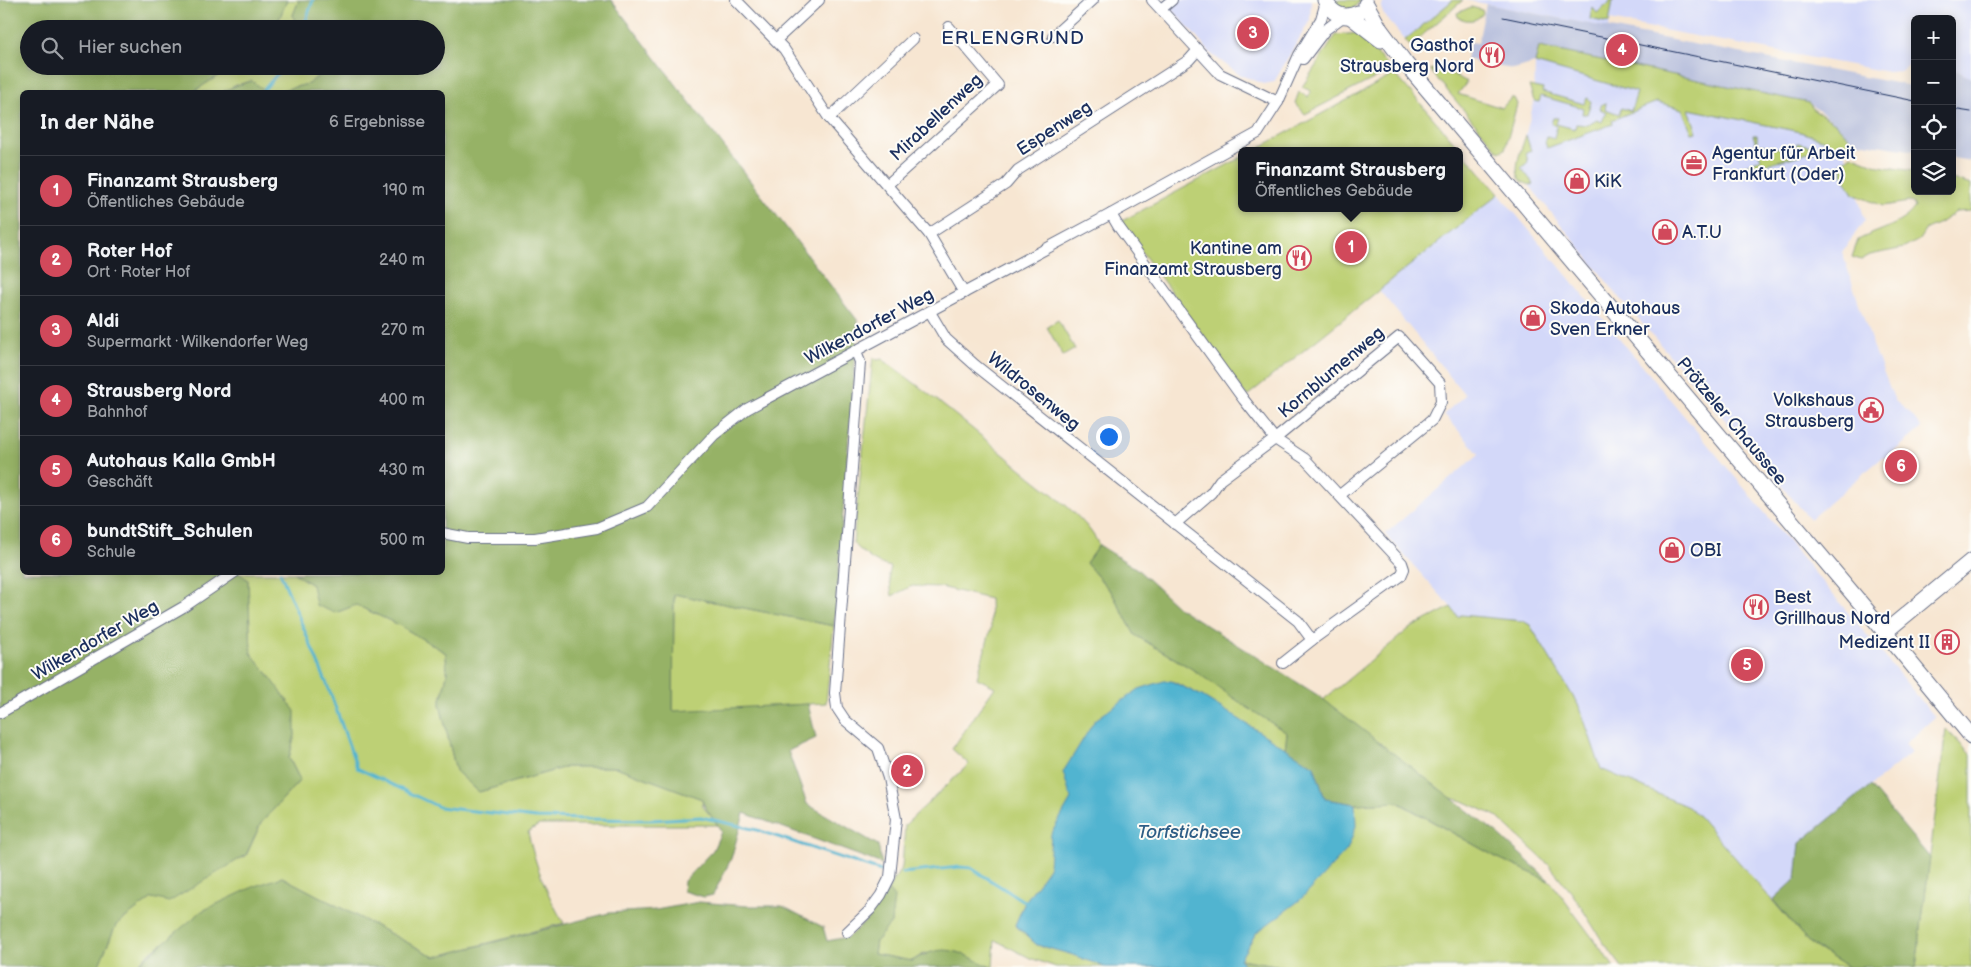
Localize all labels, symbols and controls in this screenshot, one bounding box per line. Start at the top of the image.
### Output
pin: 3 [1237,14,1269,52]
map controls [1911,15,1956,195]
button: + [1911,15,1956,60]
search box [20,20,445,75]
district label: ERLENGRUND [941,27,1085,50]
pin: 4 [1606,31,1638,69]
icon: search [38,34,66,62]
place label: Gasthof Strausberg Nord [1340,35,1474,77]
text: Hier suchen [78,36,182,59]
restaurant icon: Gasthof Strausberg Nord [1479,42,1505,68]
button: − [1911,60,1956,105]
street label: Mirabellenweg [886,69,987,165]
street label: Espenweg [1013,96,1096,160]
button: locate [1911,105,1956,150]
text: In der Nähe [40,110,154,135]
text: 6 Ergebnisse [329,113,425,132]
place label: Agentur für Arbeit Frankfurt (Oder) [1712,143,1856,185]
popup [1238,147,1463,212]
office icon: Agentur für Arbeit Frankfurt (Oder) [1681,150,1707,176]
button: layers [1911,150,1956,195]
text: Finanzamt Strausberg [1255,159,1446,182]
shop icon: KiK [1564,168,1590,194]
text: Finanzamt Strausberg [87,170,278,193]
place label: KiK [1594,171,1622,192]
text: 1 [53,181,59,200]
text: 190 m [383,181,425,200]
text: Öffentliches Gebäude [1255,182,1413,201]
text: Öffentliches Gebäude [87,193,245,212]
shop icon: A.T.U [1652,219,1678,245]
place label: A.T.U [1682,222,1722,243]
pin: 1 [1335,228,1367,266]
place label: Kantine am Finanzamt Strausberg [1104,238,1282,280]
text: Roter Hof [87,240,172,263]
restaurant icon: Kantine am Finanzamt Strausberg [1286,245,1312,271]
text: 2 [51,251,61,270]
text: 240 m [379,251,425,270]
text: Ort · Roter Hof [87,263,190,282]
street label: Wilkendorfer Weg [801,284,937,369]
place label: Skoda Autohaus Sven Erkner [1550,298,1680,340]
shop icon: Skoda Autohaus Sven Erkner [1520,305,1546,331]
text: Aldi [87,310,119,333]
text: 3 [51,321,61,340]
text: 270 m [381,321,425,340]
street label: Kornblumenweg [1274,322,1388,423]
text: Supermarkt · Wilkendorfer Weg [87,333,308,352]
street label: Wildrosenweg [983,348,1084,435]
street label: Prötzeler Chaussee [1672,353,1791,490]
text: Strausberg Nord [87,380,231,403]
place label: Volkshaus Strausberg [1765,390,1854,432]
text: 4 [51,391,61,410]
text: 400 m [379,391,425,410]
public building icon: Volkshaus Strausberg [1858,397,1884,423]
text: Bahnhof [87,403,148,422]
your location [1096,424,1122,450]
pin: 6 [1885,447,1917,485]
text: Autohaus Kalla GmbH [87,450,276,473]
text: 5 [51,461,61,480]
text: 430 m [378,461,425,480]
text: Geschäft [87,473,153,492]
text: bundtStift_Schulen [87,520,253,543]
text: 6 [51,531,61,550]
text: 500 m [379,531,425,550]
shop icon: OBI [1659,537,1685,563]
place label: OBI [1690,540,1722,561]
text: Schule [87,543,136,562]
place label: Best Grillhaus Nord [1774,587,1890,629]
restaurant icon: Best Grillhaus Nord [1743,594,1769,620]
street label: Wilkendorfer Weg [28,596,162,685]
building icon: Medizent II [1934,629,1960,655]
place label: Medizent II [1839,632,1930,653]
pin: 5 [1731,646,1763,684]
pin: 2 [891,752,923,790]
water label: Torfstichsee [1137,821,1241,844]

